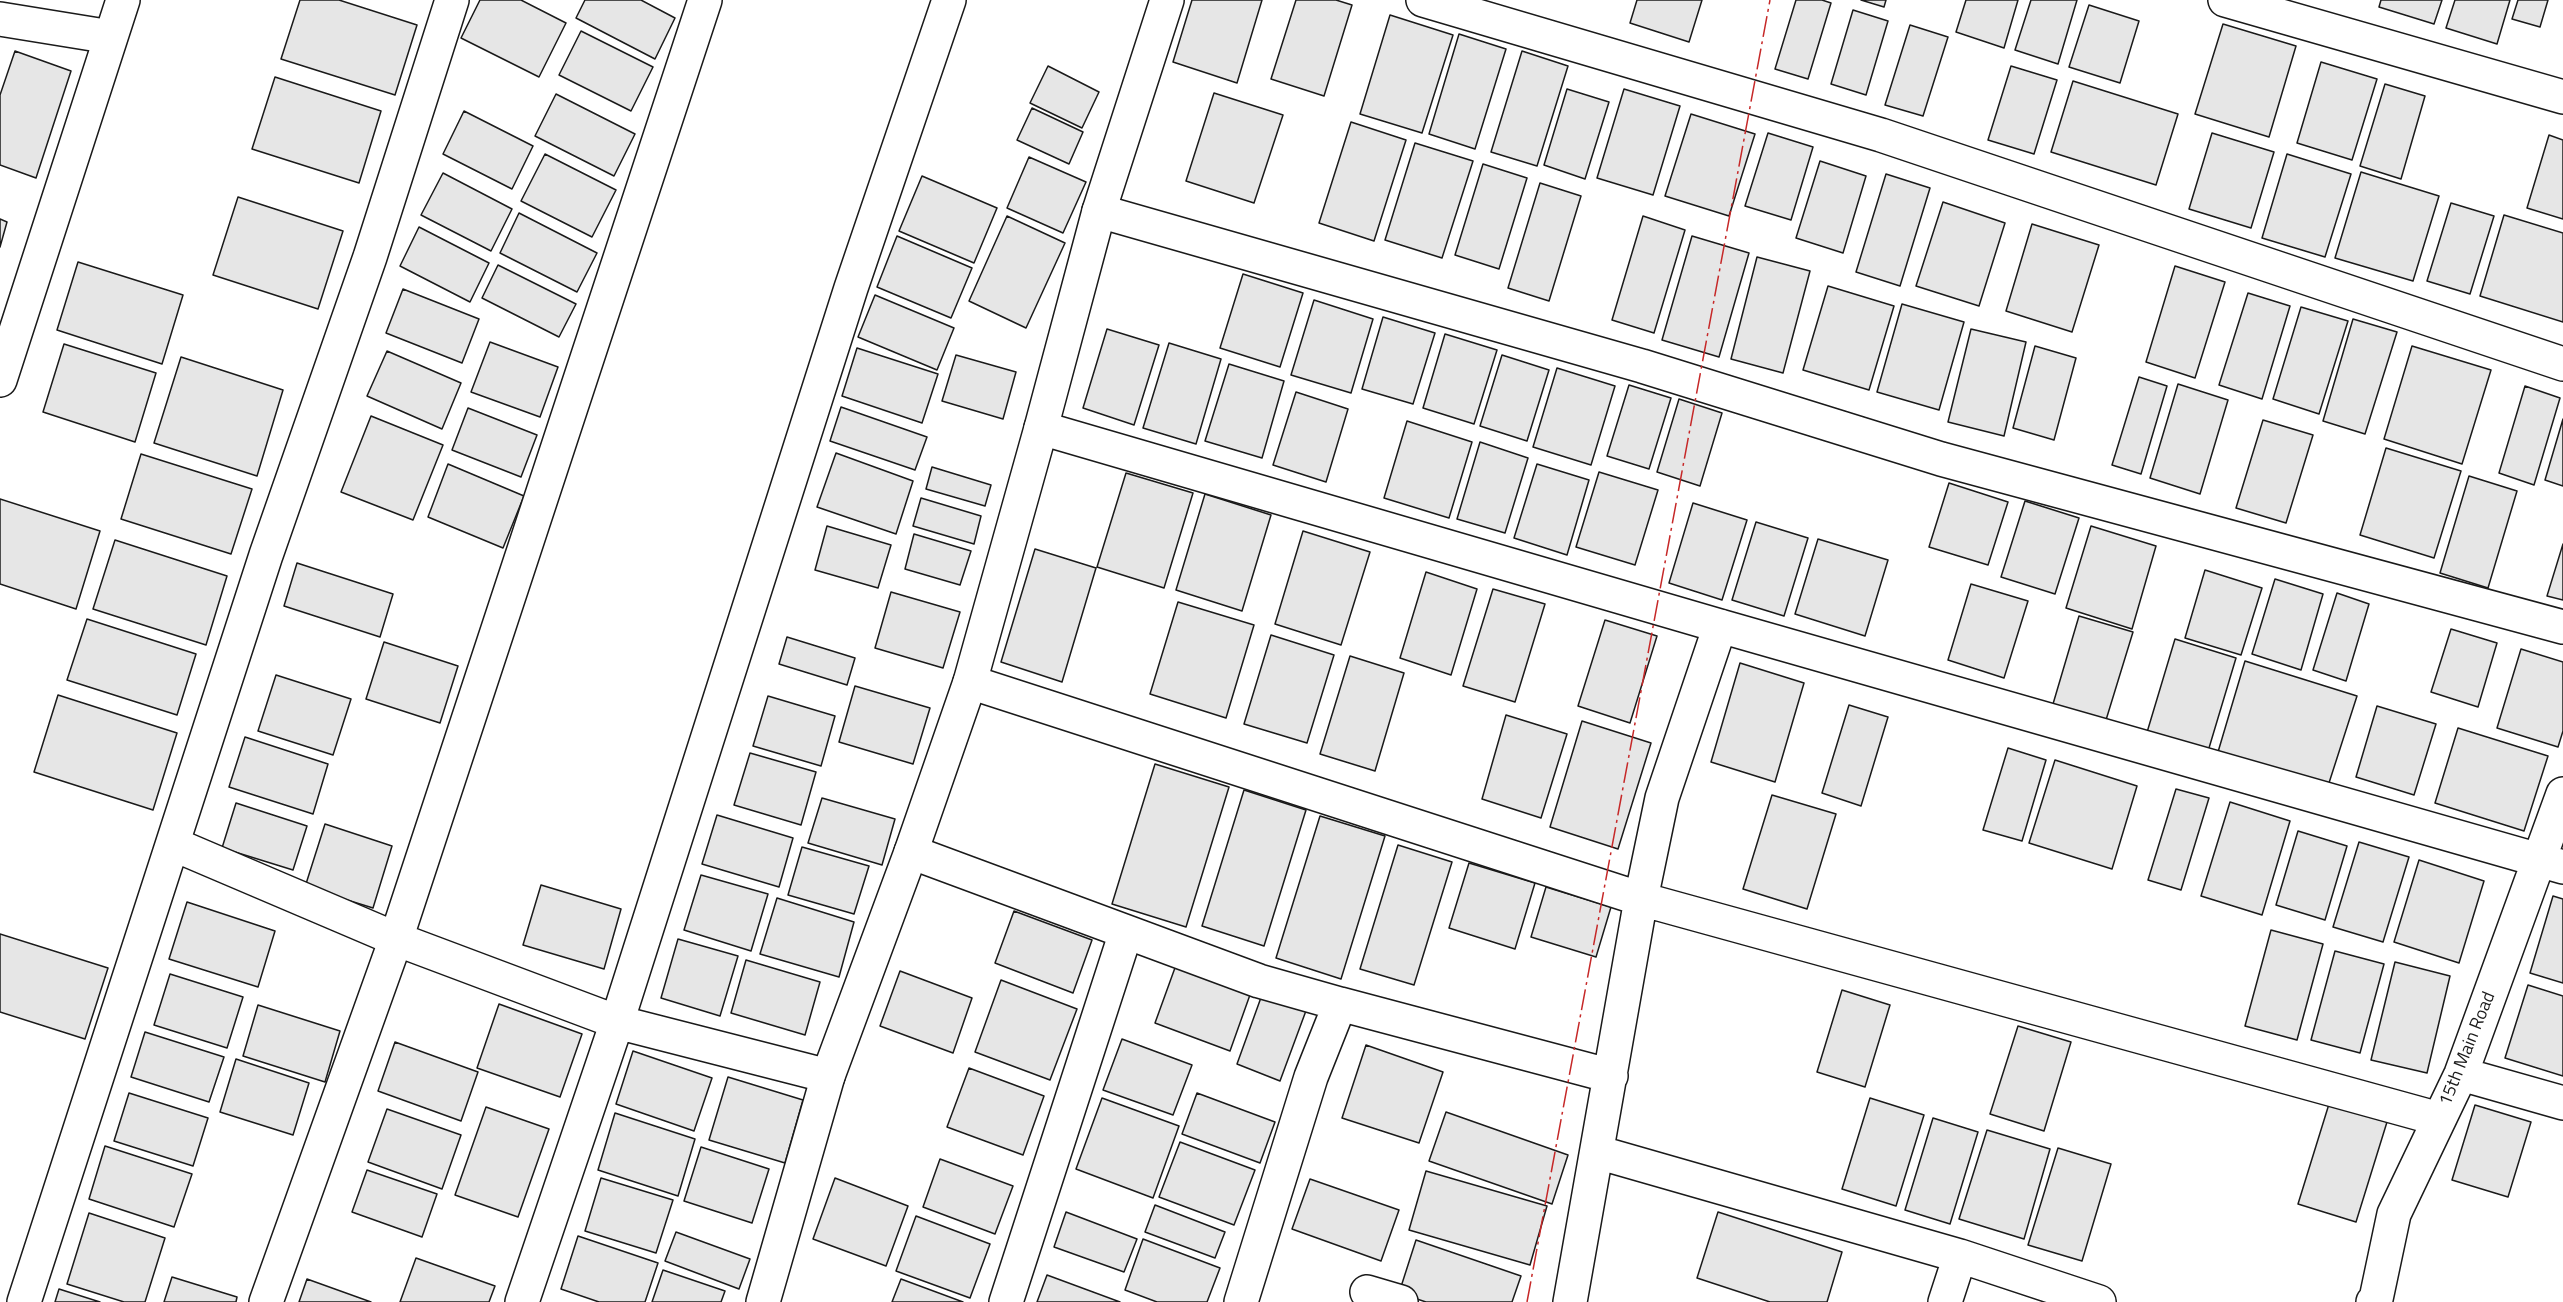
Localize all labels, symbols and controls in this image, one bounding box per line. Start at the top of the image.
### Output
street label: 15th Main Road [2435,989,2501,1109]

